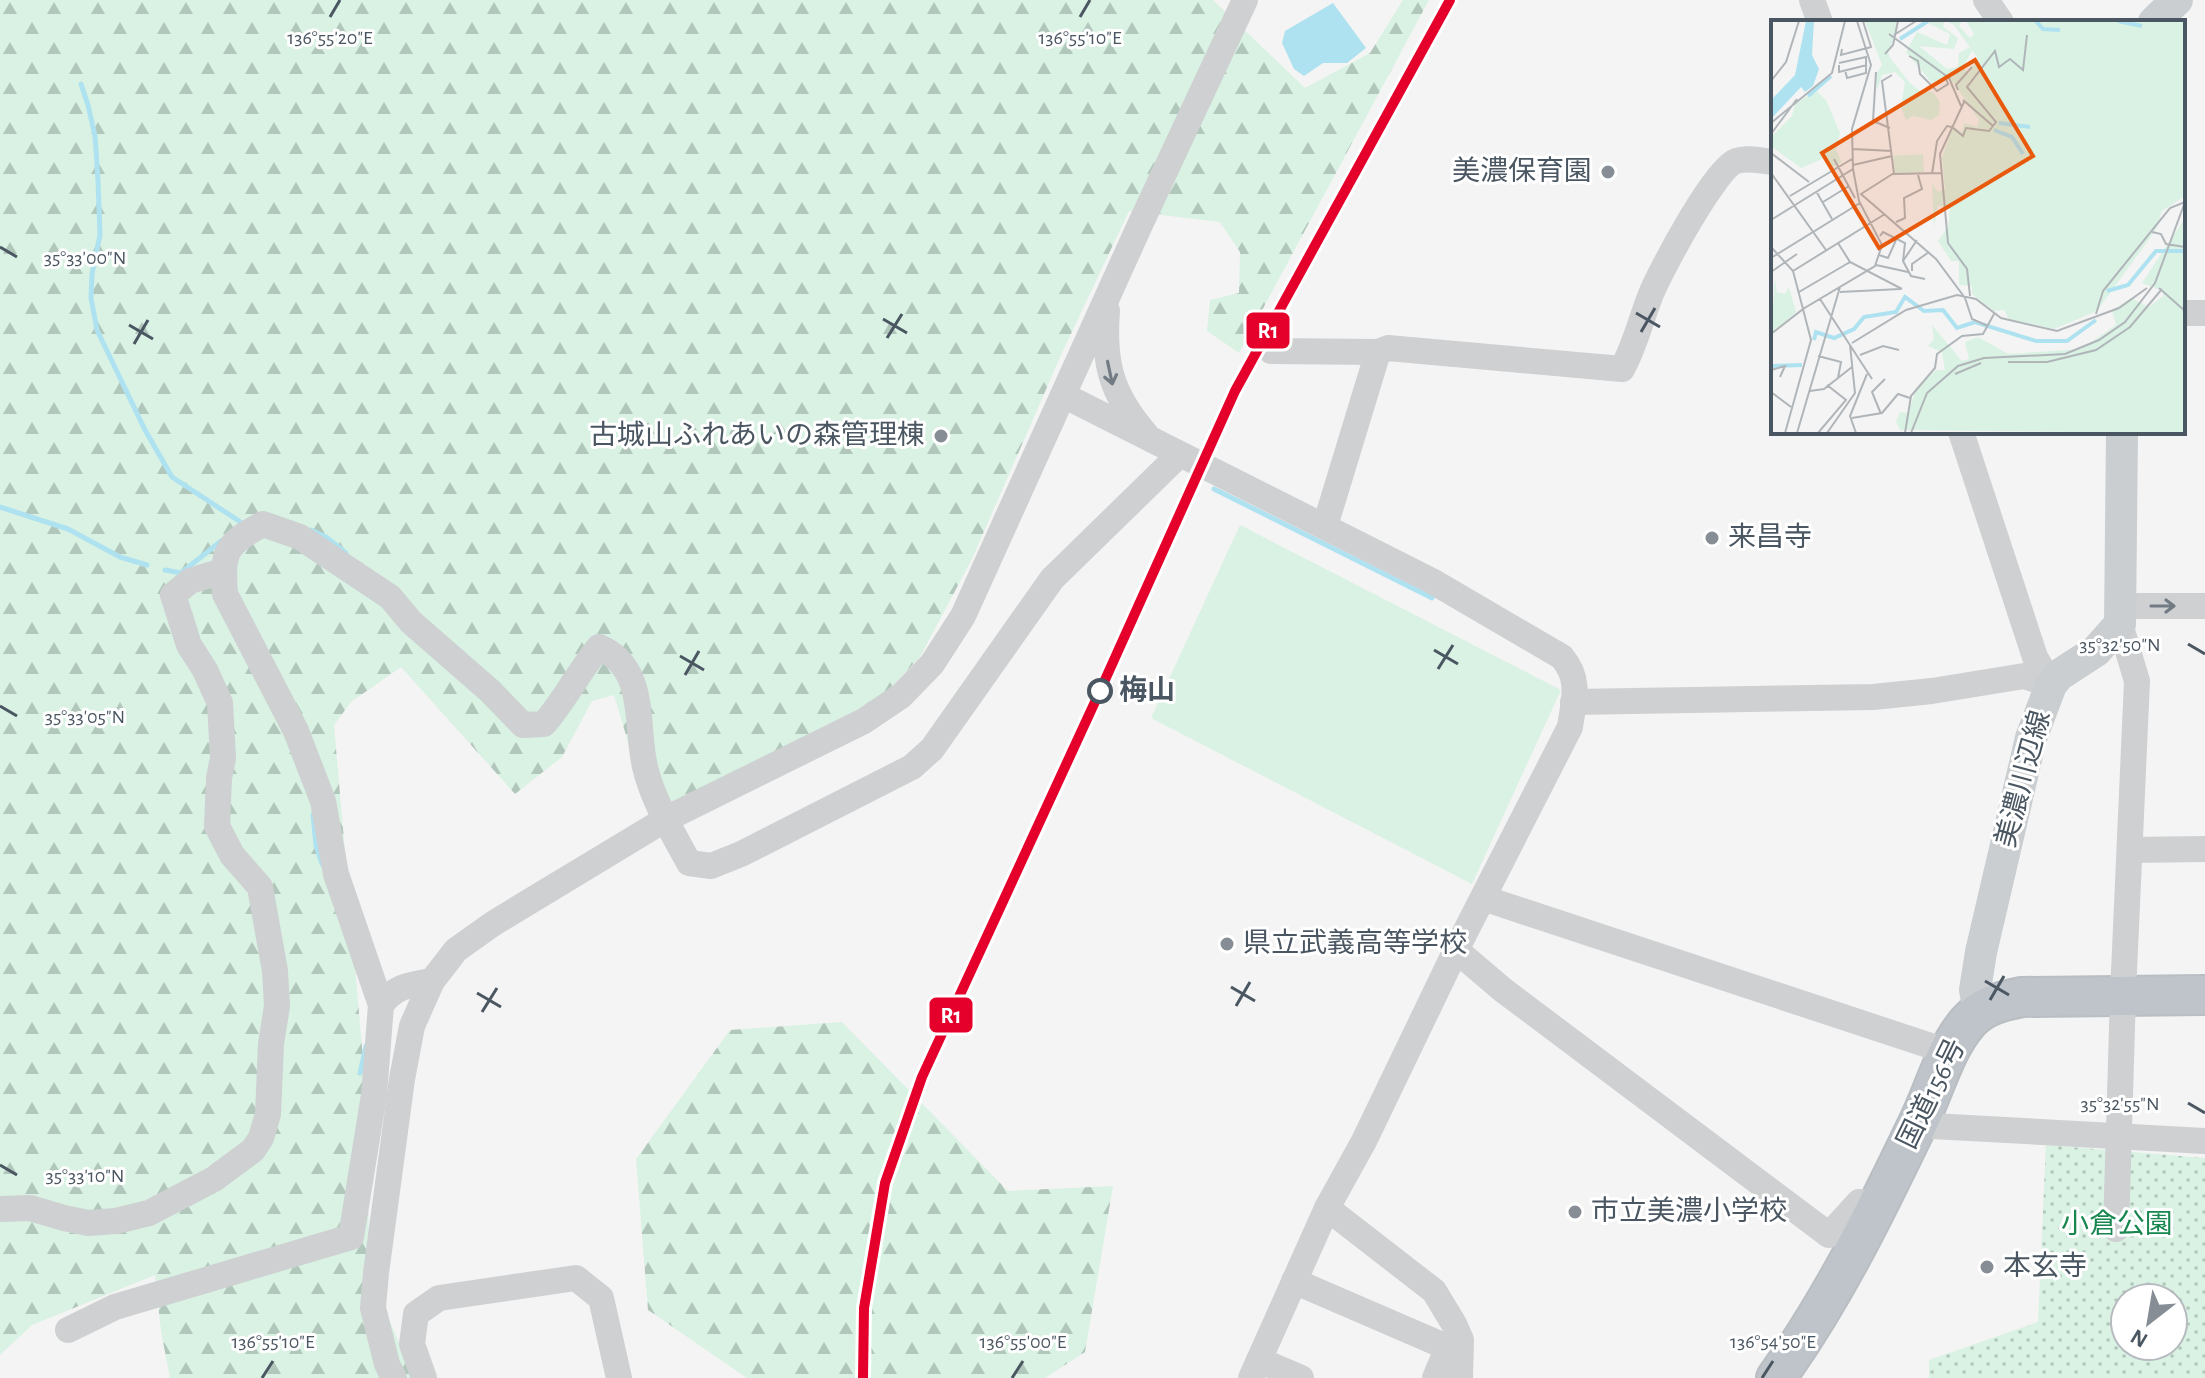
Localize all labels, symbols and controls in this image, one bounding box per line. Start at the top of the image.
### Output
inset map [1771,20,2185,434]
text: 136°55'20"E [287,28,373,48]
text: 136°55'10"E [1038,28,1122,48]
place label: 美濃保育園 [1452,156,1592,186]
marker: 美濃保育園 [1599,163,1617,181]
text: 35°33'00"N [44,248,126,268]
line badge: R1 [1245,311,1291,350]
text: R1 [1258,320,1278,342]
one-way arrow [1104,359,1119,385]
place label: 古城山ふれあいの森管理棟 [589,420,925,450]
marker: 古城山ふれあいの森管理棟 [932,427,950,445]
place label: 来昌寺 [1728,522,1812,552]
marker: 来昌寺 [1703,529,1721,547]
one-way arrow [2149,598,2176,614]
text: 35°32'50"N [2079,635,2161,655]
place label: 梅山 [1119,675,1175,705]
marker: 梅山 [1088,679,1112,703]
text: 35°33'05"N [45,707,125,727]
street label: 美濃川辺線 [1990,707,2056,850]
place label: 県立武義高等学校 [1243,928,1467,958]
marker: 県立武義高等学校 [1218,935,1236,953]
line badge: R1 [928,996,974,1034]
text: R1 [941,1005,961,1027]
street label: 国道156号 [1892,1034,1971,1153]
text: 35°32'55"N [2080,1094,2160,1114]
text: 35°33'10"N [46,1166,124,1186]
place label: 市立美濃小学校 [1591,1196,1787,1226]
marker: 市立美濃小学校 [1566,1203,1584,1221]
park label: 小倉公園 [2061,1209,2173,1239]
place label: 本玄寺 [2003,1251,2087,1281]
marker: 本玄寺 [1978,1258,1996,1276]
north arrow [2109,1282,2189,1362]
text: N [2127,1325,2151,1352]
text: 136°55'10"E [231,1332,315,1352]
text: 136°55'00"E [980,1332,1067,1352]
text: 136°54'50"E [1730,1332,1816,1352]

